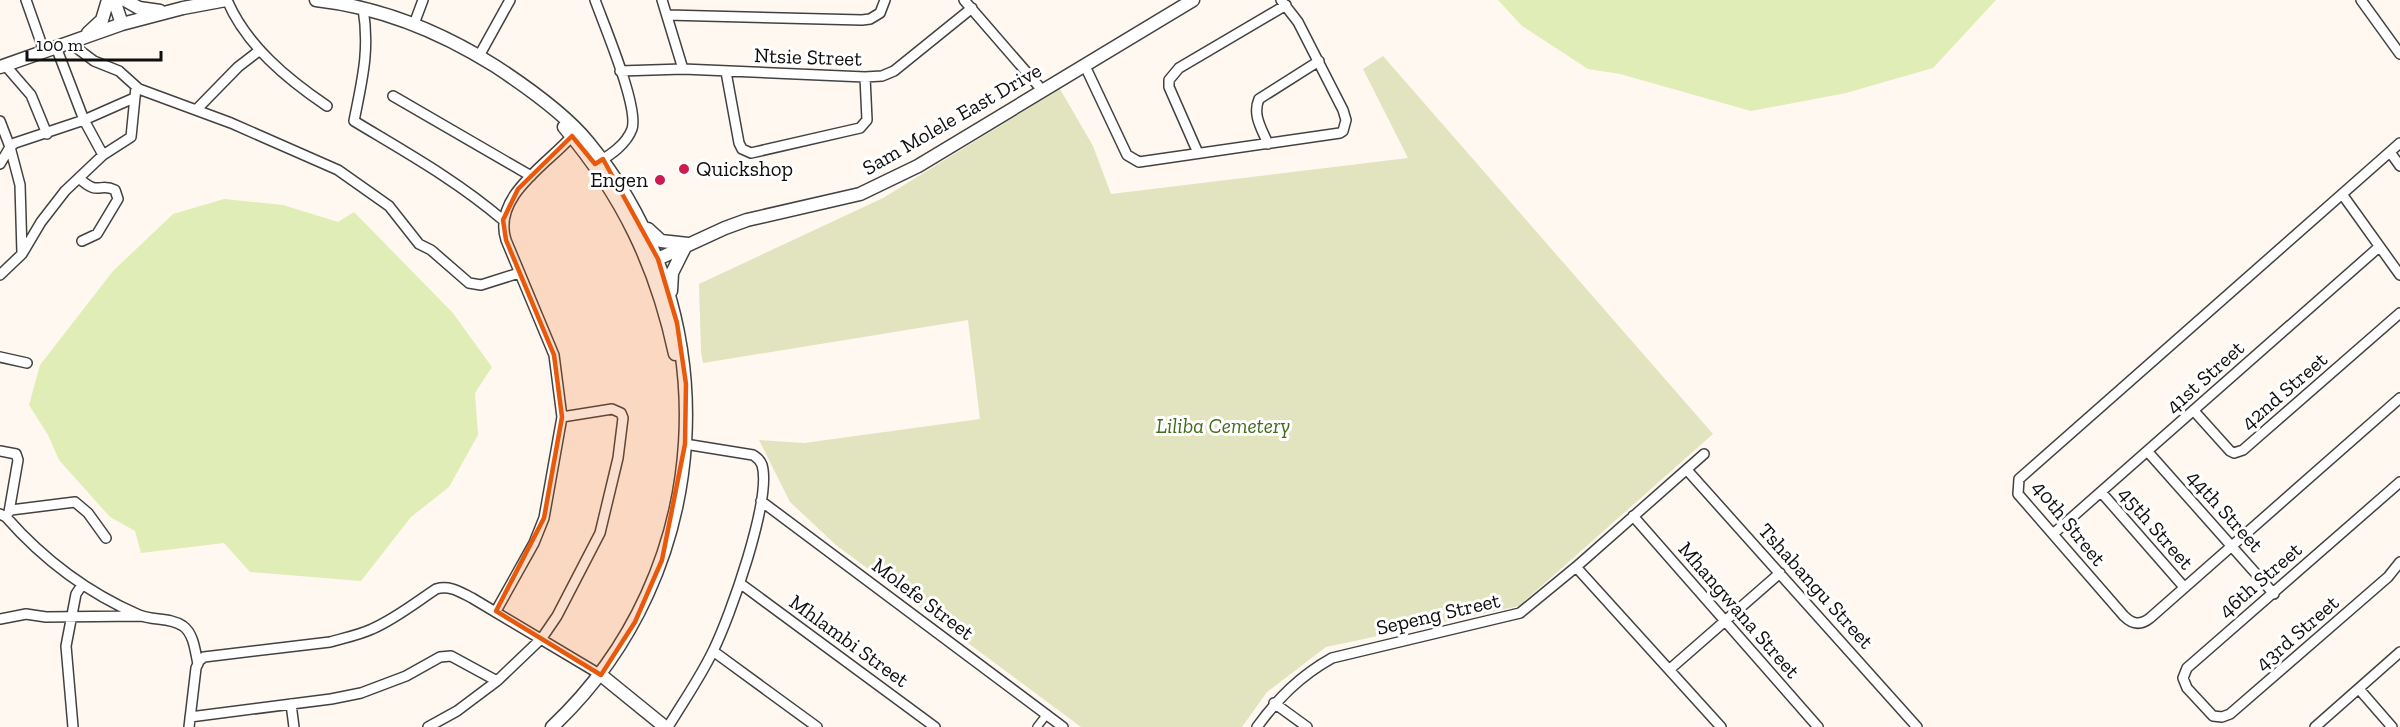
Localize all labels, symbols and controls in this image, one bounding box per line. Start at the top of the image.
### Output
scale bar [27,24,160,62]
text: 100 m [36,34,84,56]
street label: Ntsie Street [754,42,863,71]
street label: Sam Molele East Drive [858,57,1046,180]
place label: Quickshop [696,156,793,181]
marker: Quickshop [677,162,691,176]
place label: Engen [590,167,648,192]
marker: Engen [653,173,667,187]
street label: 41st Street [2160,335,2249,418]
street label: 42nd Street [2236,346,2332,435]
park label: Liliba Cemetery [1156,413,1290,438]
street label: 44th Street [2182,464,2269,557]
street label: 40th Street [2027,475,2112,571]
street label: 45th Street [2114,481,2199,574]
street label: Tshabangu Street [1754,518,1879,654]
street label: Mhangwana Street [1673,536,1806,683]
street label: 46th Street [2213,537,2306,622]
street label: Molefe Street [868,552,979,645]
street label: Sepeng Street [1374,587,1502,640]
street label: Mhlambi Street [785,589,914,692]
street label: 43rd Street [2250,590,2344,676]

